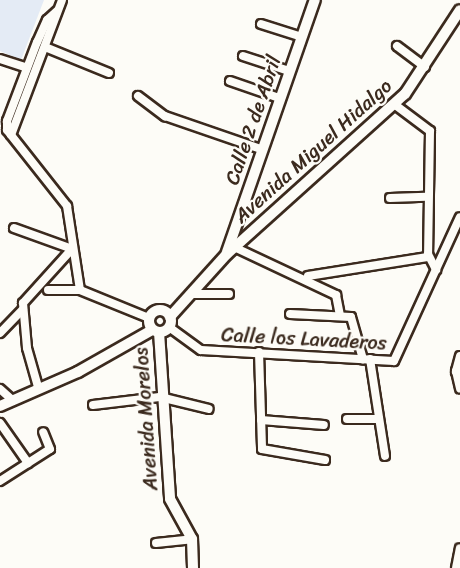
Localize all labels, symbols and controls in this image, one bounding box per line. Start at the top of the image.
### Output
street label: Calle 2 de Abril [220,52,286,188]
street label: Avenida Miguel Hidalgo [229,74,397,228]
street label: Calle los Lavaderos [220,323,388,355]
street label: Avenida Morelos [129,347,163,491]

